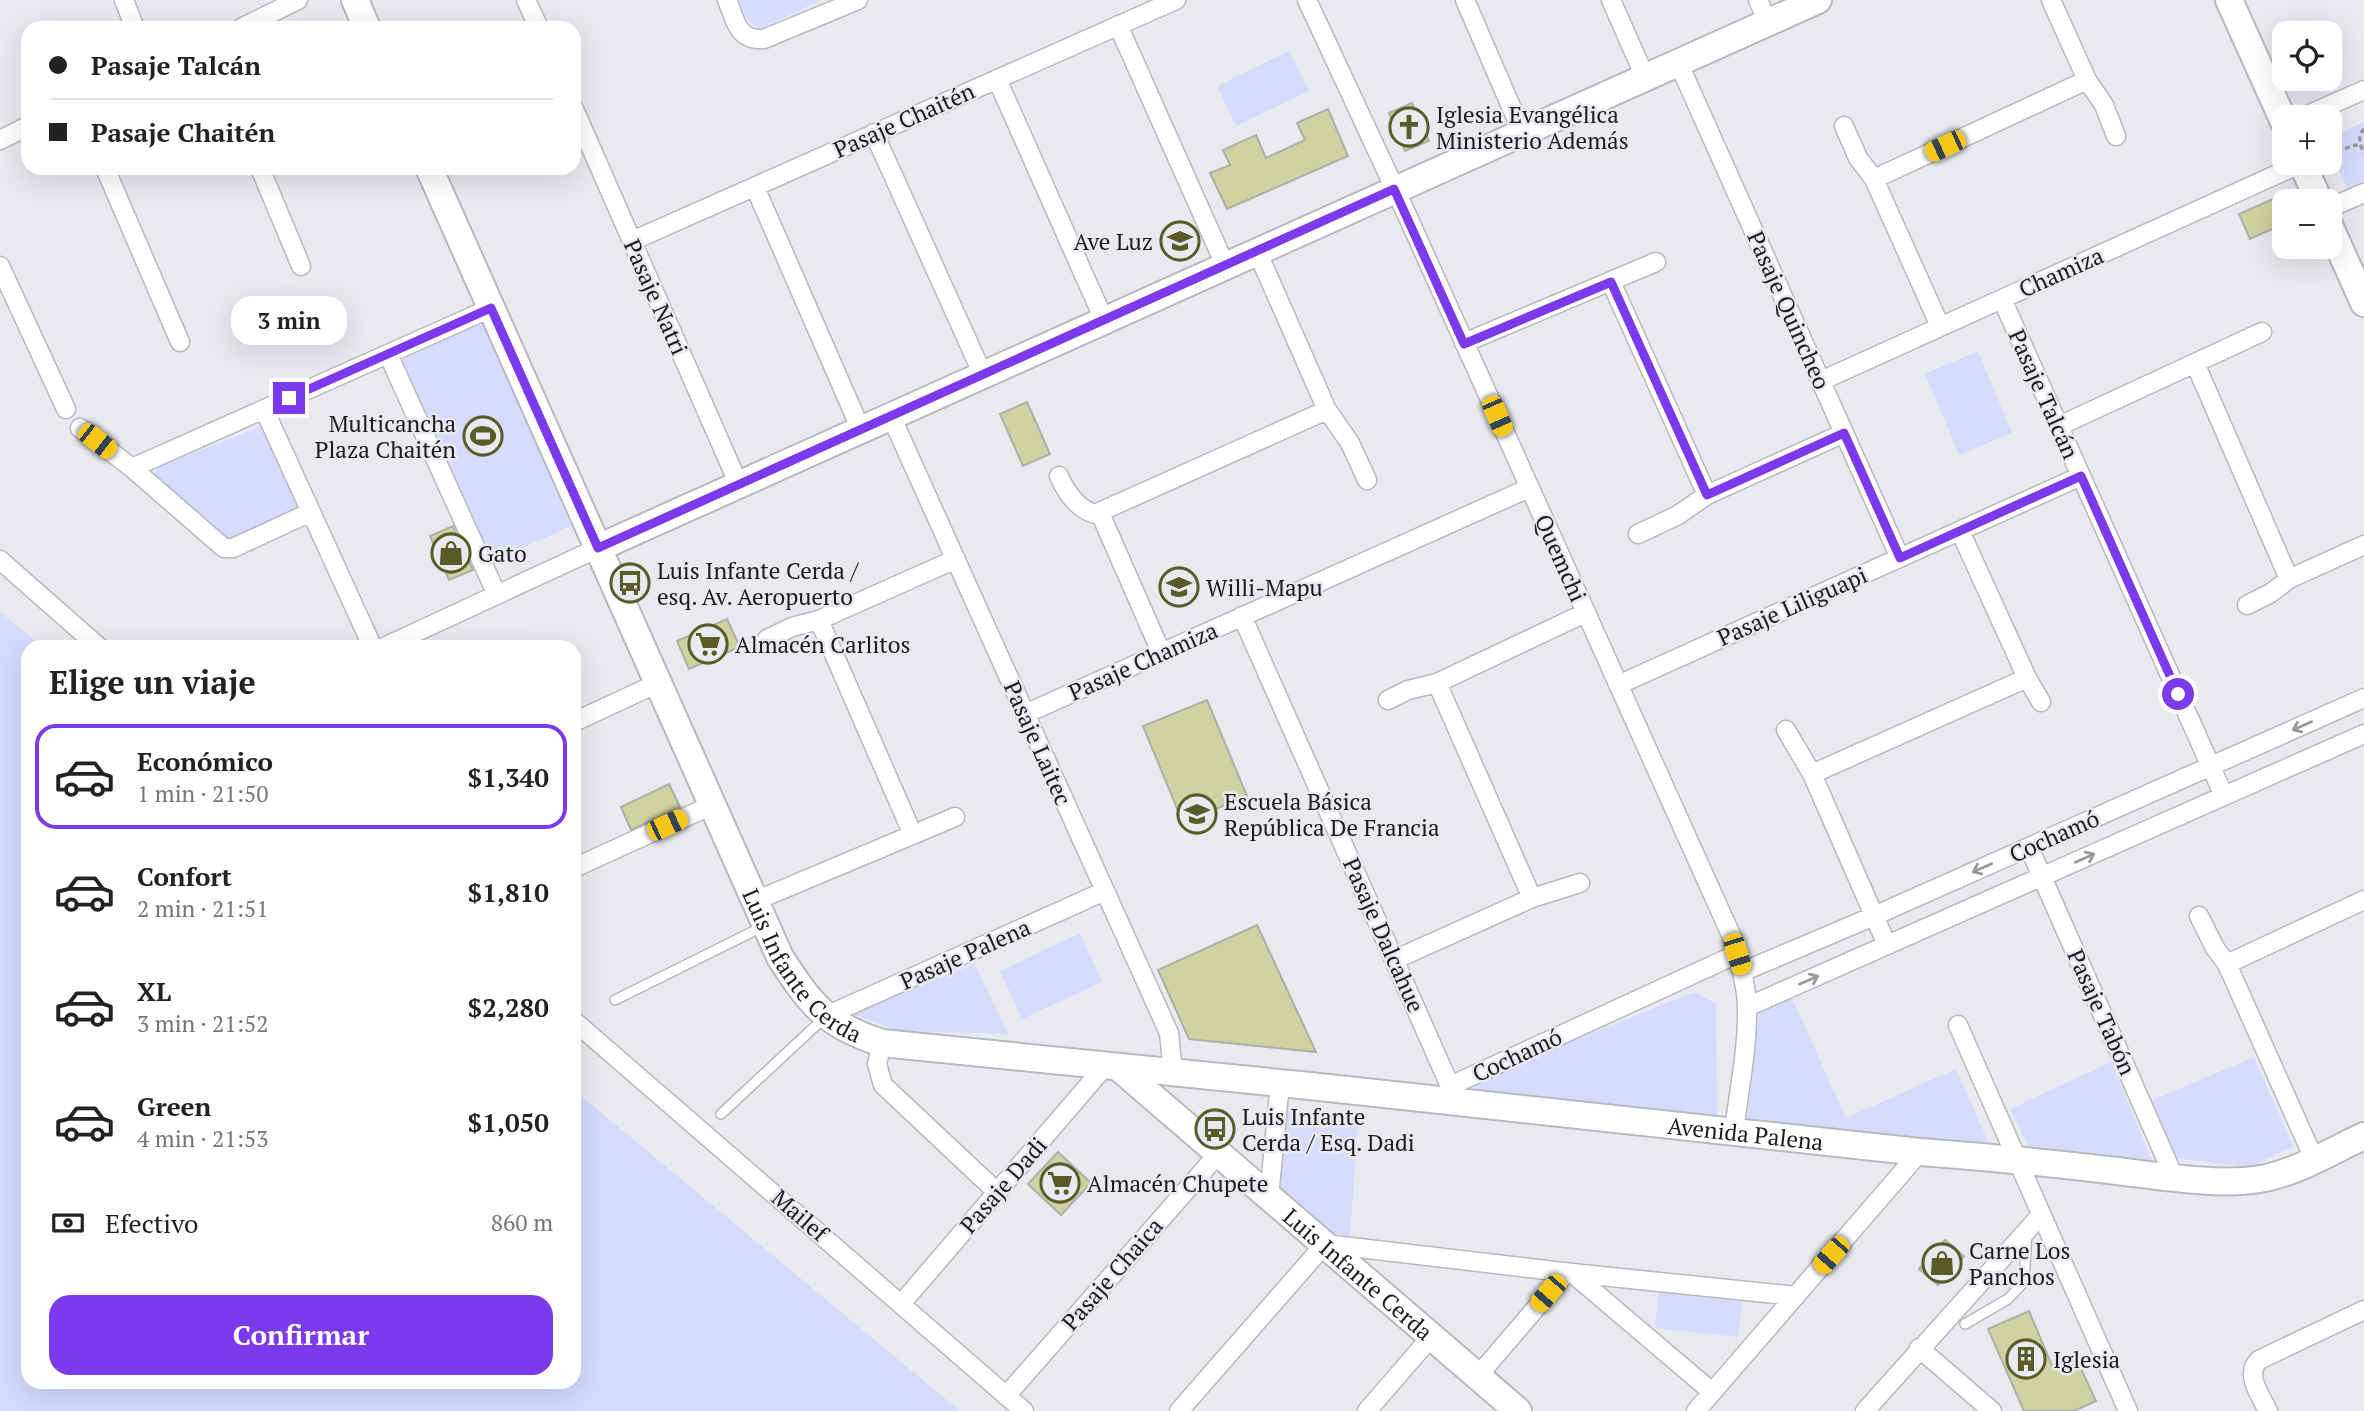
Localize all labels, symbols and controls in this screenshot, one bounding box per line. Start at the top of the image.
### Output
map controls [2272,21,2342,259]
button: locate [2272,21,2342,91]
text: Pasaje Talcán [91,48,261,82]
street label: Pasaje Chaitén [829,75,980,165]
place label: Iglesia Evangélica Ministerio Además [1436,99,1629,156]
button: + [2272,105,2342,175]
church icon: Iglesia Evangélica Ministerio Además [1388,106,1430,148]
text: Pasaje Chaitén [91,115,275,149]
car [1922,128,1969,164]
button: − [2272,189,2342,259]
school or university icon: Ave Luz [1159,220,1201,262]
place label: Ave Luz [1073,226,1153,257]
street label: Pasaje Quincheo [1740,226,1838,394]
street label: Pasaje Natri [617,234,695,360]
street label: Chamiza [2014,239,2109,304]
callout: 3 min [231,296,347,346]
text: 3 min [258,305,320,336]
street label: Pasaje Talcán [2002,324,2087,464]
route end [273,382,305,414]
car [1479,393,1516,439]
place label: Multicancha Plaza Chaitén [315,408,456,465]
sports icon: Multicancha Plaza Chaitén [462,415,504,457]
car [74,420,121,462]
street label: Quemchi [1528,509,1594,607]
shop icon: Gato [430,532,472,574]
place label: Gato [478,538,527,569]
place label: Luis Infante Cerda / esq. Av. Aeropuerto [657,555,860,612]
street label: Pasaje Liliguapi [1712,559,1872,653]
bus stop icon: Luis Infante Cerda / esq. Av. Aeropuerto [609,562,651,604]
school or university icon: Willi-Mapu [1158,566,1200,608]
place label: Willi-Mapu [1206,572,1323,603]
street label: Pasaje Chamiza [1064,614,1223,708]
supermarket icon: Almacén Carlitos [687,623,729,665]
place label: Almacén Carlitos [735,629,911,660]
text: Elige un viaje [49,661,256,703]
street label: Pasaje Laitec [997,676,1079,810]
route start [2162,678,2194,710]
one-way arrow [2291,720,2313,733]
text: Económico [137,744,273,778]
icon: car [53,745,116,808]
text: $1,340 [468,760,549,794]
text: 1 min · 21:50 [137,778,269,809]
place label: Escuela Básica República De Francia [1224,786,1440,843]
school or university icon: Escuela Básica República De Francia [1176,793,1218,835]
street label: Cochamó [2004,802,2104,870]
car [644,807,691,843]
one-way arrow [2073,850,2095,863]
street label: Pasaje Dalcahue [1336,853,1432,1017]
text: Confort [137,859,232,893]
icon: car [53,860,116,923]
one-way arrow [1972,862,1993,875]
text: $1,810 [468,875,549,909]
street label: Luis Infante Cerda [736,883,867,1049]
text: 2 min · 21:51 [137,893,269,924]
street label: Pasaje Palena [895,911,1035,997]
car [1721,931,1754,977]
street label: Pasaje Tabón [2060,944,2144,1080]
one-way arrow [1798,973,1820,986]
text: XL [137,974,171,1008]
icon: car [53,975,116,1038]
text: $2,280 [468,990,549,1024]
text: 3 min · 21:52 [137,1008,269,1039]
street label: Cochamó [1467,1021,1567,1089]
text: Green [137,1089,211,1123]
icon: car [53,1090,116,1153]
place label: Luis Infante Cerda / Esq. Dadi [1242,1101,1415,1158]
text: $1,050 [468,1105,549,1139]
bus stop icon: Luis Infante Cerda / Esq. Dadi [1194,1108,1236,1150]
street label: Avenida Palena [1666,1109,1825,1157]
text: 4 min · 21:53 [137,1123,269,1154]
street label: Pasaje Dadi [953,1130,1054,1240]
supermarket icon: Almacén Chupete [1039,1162,1081,1204]
place label: Almacén Chupete [1087,1168,1268,1199]
street label: Mailef [765,1182,836,1249]
street label: Luis Infante Cerda [1277,1201,1440,1347]
icon: cash [49,1204,87,1242]
text: Efectivo [105,1206,198,1240]
text: 860 m [491,1207,553,1238]
street label: Pasaje Chaica [1054,1211,1170,1337]
car [1810,1232,1853,1278]
place label: Carne Los Panchos [1969,1235,2070,1292]
shop icon: Carne Los Panchos [1921,1242,1963,1284]
car [1527,1270,1570,1316]
button: Confirmar [49,1295,553,1375]
building icon: Iglesia [2005,1338,2047,1380]
place label: Iglesia [2053,1344,2121,1375]

